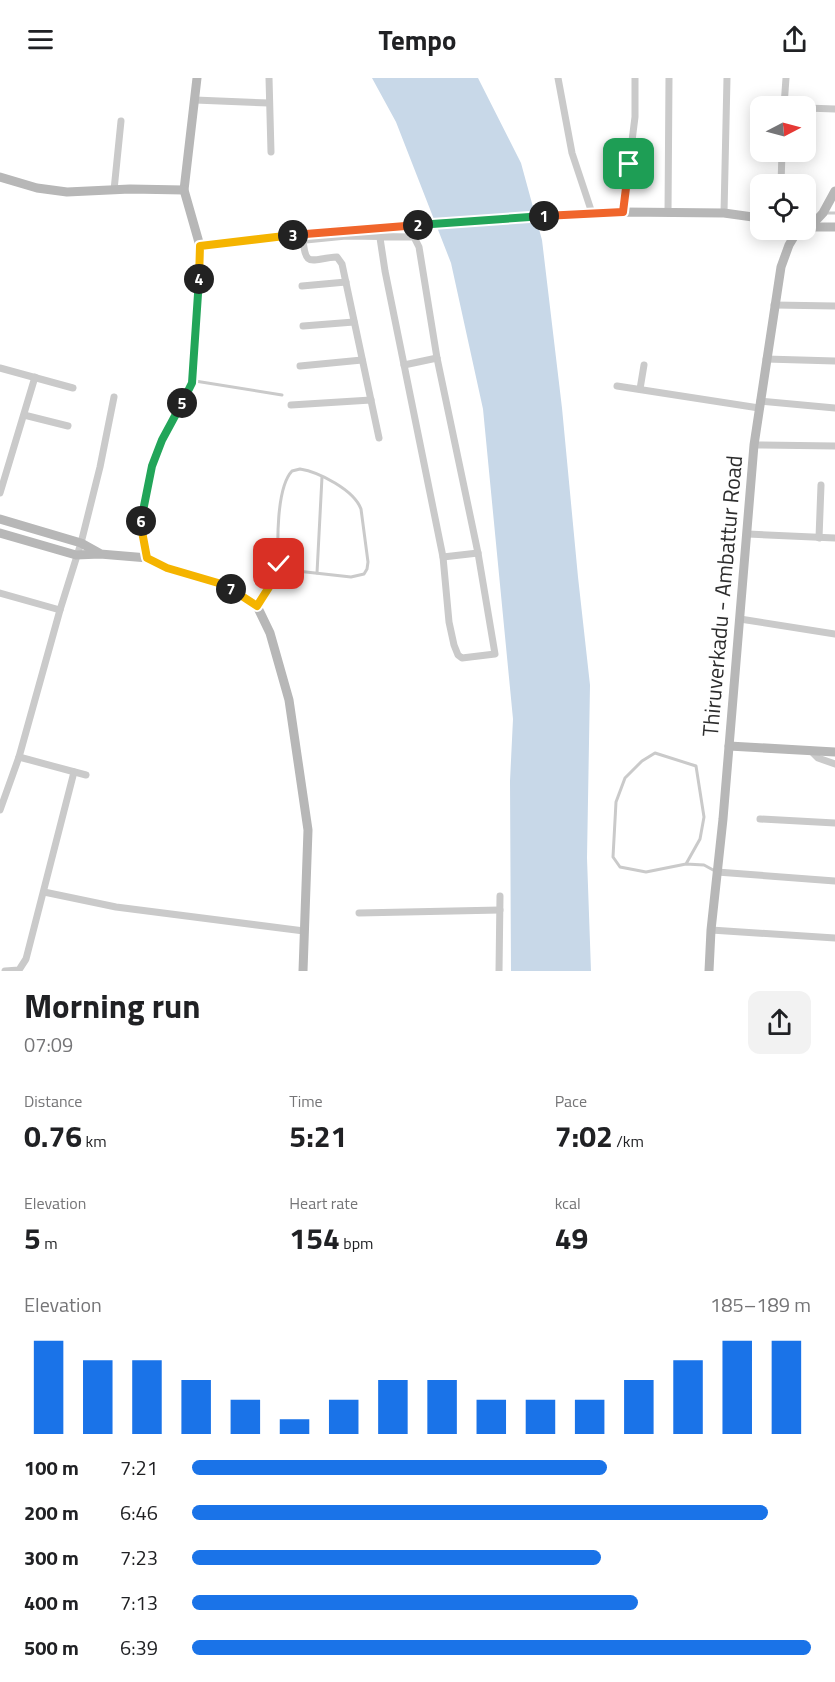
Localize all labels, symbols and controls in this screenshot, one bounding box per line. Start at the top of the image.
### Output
text: Tempo [379,19,456,60]
icon: menu [24,23,57,56]
icon: share [778,23,811,56]
north arrow [750,96,816,162]
map controls [750,96,816,240]
pin [603,138,654,189]
icon: arrive [612,147,645,180]
button: locate [750,174,816,240]
pin: 1 [529,201,559,231]
text: 1 [540,204,548,228]
pin: 2 [403,210,433,240]
text: 2 [414,213,422,237]
pin: 3 [278,220,308,250]
text: 3 [289,223,297,247]
pin: 4 [184,264,214,294]
text: 4 [195,267,203,291]
pin: 5 [167,388,197,418]
text: 5 [178,391,186,415]
street label: Thiruverkadu - Ambattur Road [693,454,751,738]
pin: 6 [126,506,156,536]
text: 6 [137,509,145,533]
pin [253,538,304,589]
icon: check [262,547,295,580]
pin: 7 [216,574,246,604]
text: 7 [227,577,235,601]
text: Morning run [24,981,201,1031]
button: share [748,991,811,1054]
text: 07:09 [24,1029,73,1060]
text: Distance [24,1089,82,1113]
text: Time [289,1089,323,1113]
text: Pace [555,1089,587,1113]
text: 0.76 [24,1113,82,1159]
text: 5:21 [289,1113,347,1159]
text: 7:02 [555,1113,613,1159]
text: km [82,1129,107,1153]
text: /km [613,1129,644,1153]
text: Elevation [24,1191,86,1215]
text: Heart rate [289,1191,358,1215]
text: kcal [555,1191,581,1215]
text: 5 [24,1215,41,1261]
text: 154 [289,1215,340,1261]
text: 49 [555,1215,588,1261]
text: m [41,1231,58,1255]
text: bpm [340,1231,373,1255]
text: Elevation [24,1289,102,1320]
text: 185–189 m [710,1289,811,1320]
text: 100 m [24,1452,79,1483]
text: 7:21 [120,1452,158,1483]
text: 200 m [24,1497,79,1528]
text: 6:46 [120,1497,158,1528]
text: 300 m [24,1542,79,1573]
text: 7:23 [120,1542,158,1573]
text: 400 m [24,1587,79,1618]
text: 7:13 [120,1587,158,1618]
text: 500 m [24,1632,79,1663]
text: 6:39 [120,1632,158,1663]

